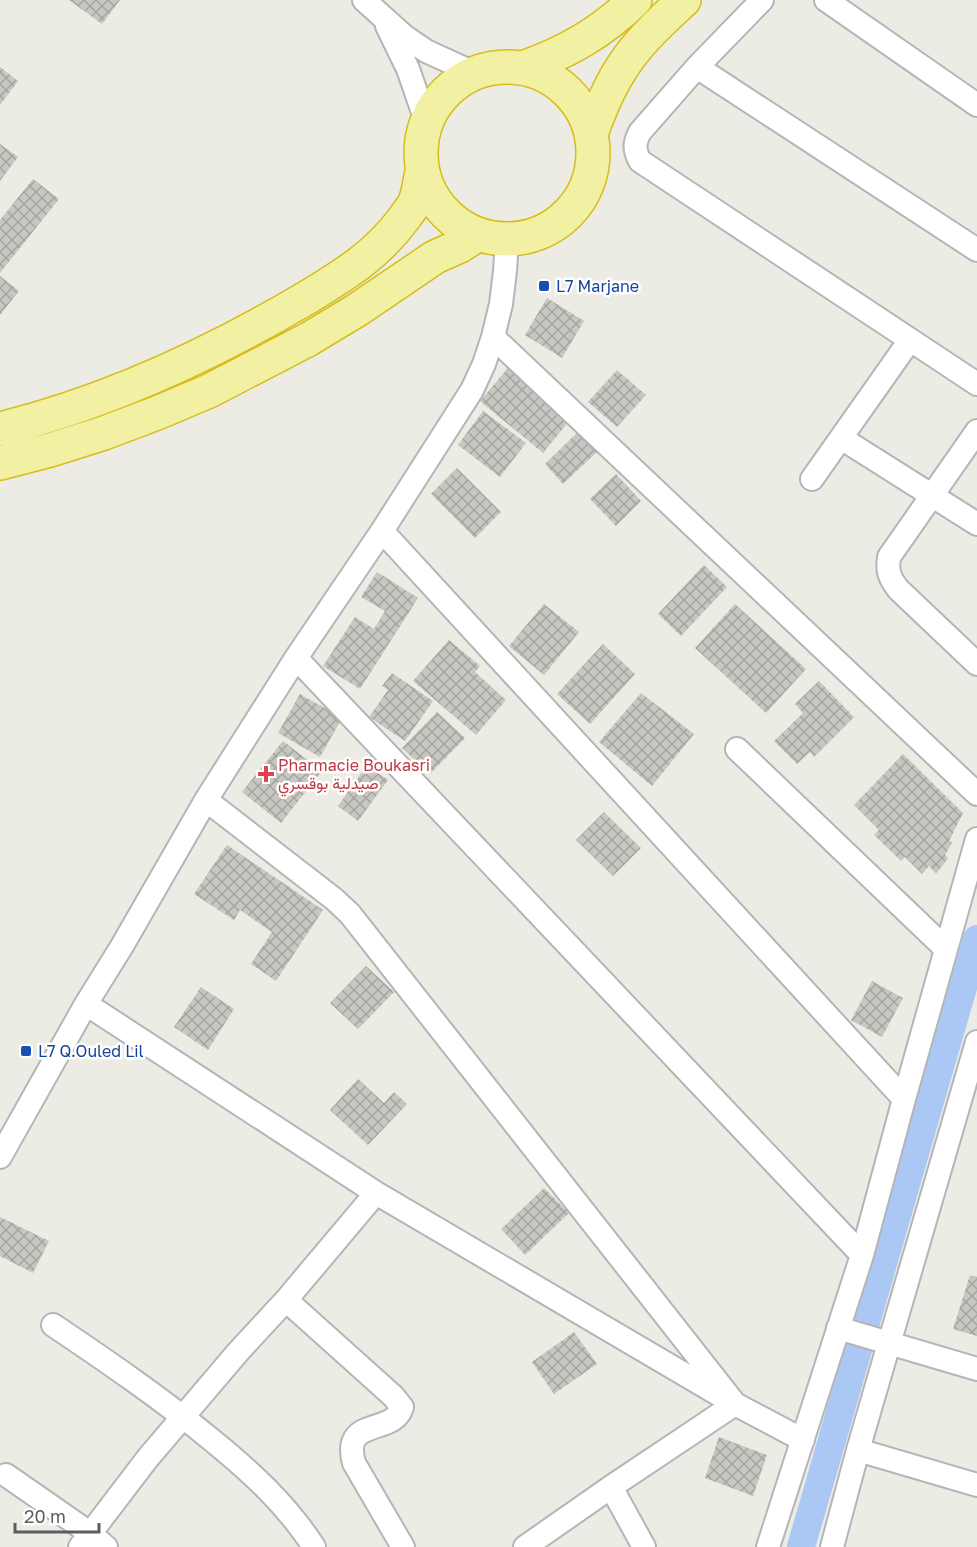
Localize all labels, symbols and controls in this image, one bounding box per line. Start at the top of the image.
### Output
place label: L7 Marjane [556,276,639,296]
marker: L7 Marjane [537,279,551,293]
place label: Pharmacie Boukasri صيدلية بوقسري [278,755,430,797]
marker: Pharmacie Boukasri صيدلية بوقسري [259,767,273,781]
place label: L7 Q.Ouled Lil [38,1041,144,1061]
marker: L7 Q.Ouled Lil [19,1044,33,1058]
scale bar [15,1496,99,1534]
text: 20 m [24,1505,66,1527]

